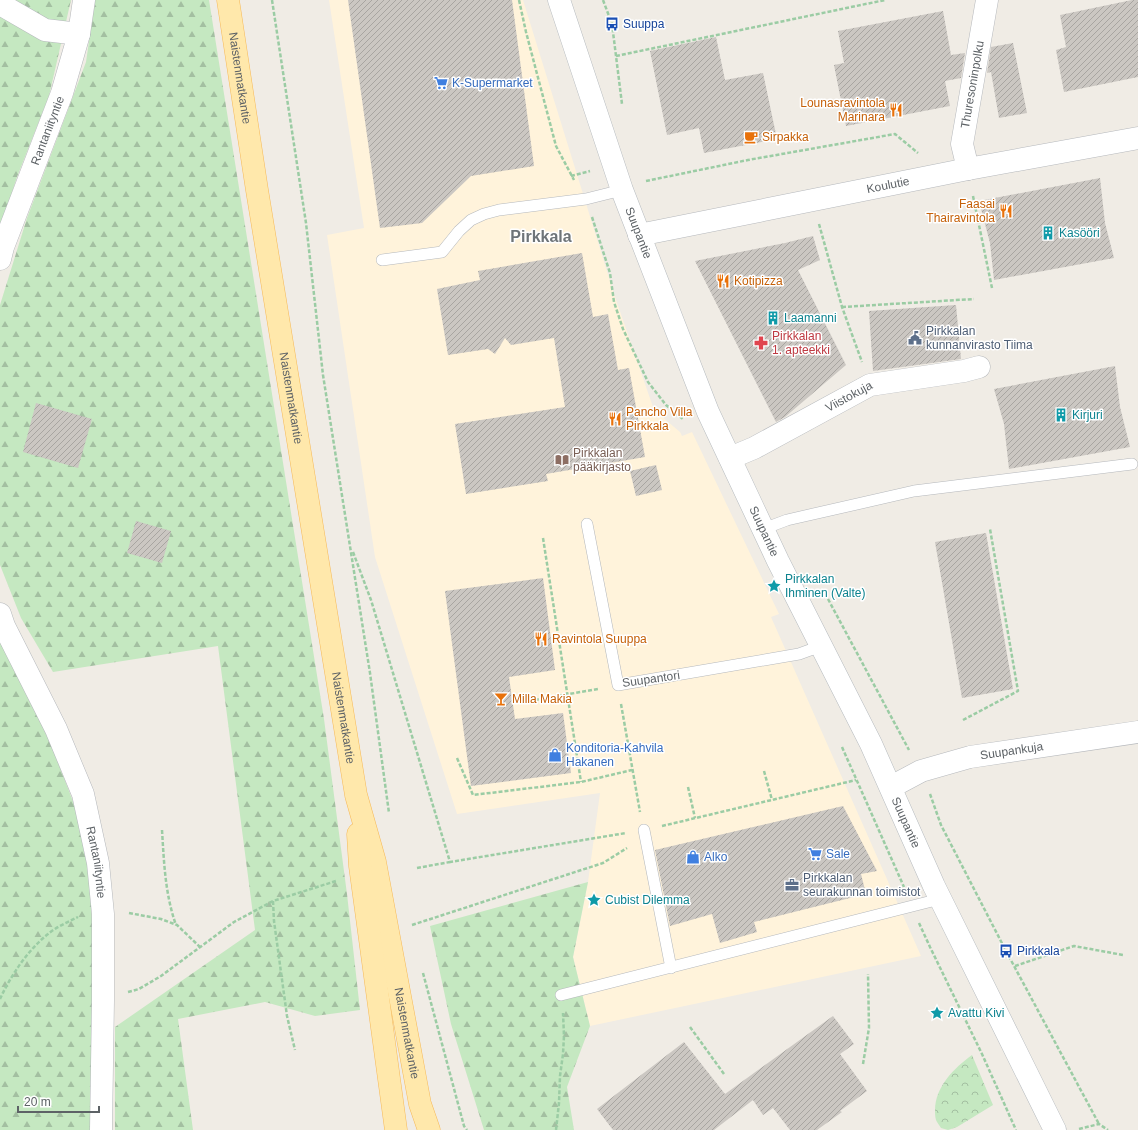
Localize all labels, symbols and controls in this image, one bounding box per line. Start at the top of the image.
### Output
bus stop icon: Suuppa [604,16,620,32]
place label: Suuppa [623,17,665,31]
street label: Naistenmatkantie [226,31,254,125]
street label: Thuresoninpolku [958,40,987,130]
supermarket icon: K-Supermarket [433,75,449,91]
place label: K-Supermarket [452,76,533,90]
street label: Rantaniityntie [28,94,67,167]
place label: Lounasravintola Marinara [800,96,885,124]
restaurant icon: Lounasravintola Marinara [888,102,904,118]
cafe icon: Sirpakka [743,129,759,145]
place label: Sirpakka [762,130,809,144]
street label: Koulutie [865,174,911,196]
place label: Faasai Thairavintola [926,197,995,225]
restaurant icon: Faasai Thairavintola [998,203,1014,219]
street label: Suupantie [622,205,655,261]
building icon: Kasööri [1040,225,1056,241]
place label: Kasööri [1059,226,1100,240]
district label: Pirkkala [510,228,572,245]
restaurant icon: Kotipizza [715,273,731,289]
place label: Kotipizza [734,274,783,288]
building icon: Laamanni [765,310,781,326]
place label: Laamanni [784,311,837,325]
place label: Pirkkalan kunnanvirasto Tiima [926,324,1033,352]
place label: Pirkkalan 1. apteekki [772,329,830,357]
public building icon: Pirkkalan kunnanvirasto Tiima [907,330,923,346]
pharmacy icon: Pirkkalan 1. apteekki [753,335,769,351]
street label: Naistenmatkantie [277,351,305,445]
street label: Viistokuja [823,378,875,415]
place label: Pancho Villa Pirkkala [626,405,693,433]
building icon: Kirjuri [1053,407,1069,423]
place label: Kirjuri [1072,408,1103,422]
restaurant icon: Pancho Villa Pirkkala [607,411,623,427]
place label: Pirkkalan pääkirjasto [573,446,631,474]
library icon: Pirkkalan pääkirjasto [554,452,570,468]
street label: Suupantie [746,504,782,559]
place label: Pirkkalan Ihminen (Valte) [785,572,865,600]
place icon: Pirkkalan Ihminen (Valte) [766,578,782,594]
restaurant icon: Ravintola Suuppa [533,631,549,647]
place label: Ravintola Suuppa [552,632,647,646]
street label: Suupantori [621,668,681,690]
street label: Naistenmatkantie [329,671,358,765]
bar icon: Milla Makia [493,691,509,707]
place label: Milla Makia [512,692,572,706]
street label: Suupankuja [979,739,1044,762]
place label: Konditoria-Kahvila Hakanen [566,741,664,769]
shop icon: Konditoria-Kahvila Hakanen [547,747,563,763]
street label: Suupantie [888,795,923,850]
street label: Rantaniityntie [83,825,108,899]
supermarket icon: Sale [807,846,823,862]
place label: Sale [826,847,850,861]
shop icon: Alko [685,849,701,865]
place label: Alko [704,850,728,864]
place label: Pirkkalan seurakunnan toimistot [803,871,921,899]
office icon: Pirkkalan seurakunnan toimistot [784,877,800,893]
place icon: Cubist Dilemma [586,892,602,908]
place label: Cubist Dilemma [605,893,690,907]
bus stop icon: Pirkkala [998,943,1014,959]
place label: Pirkkala [1017,944,1060,958]
street label: Naistenmatkantie [391,986,422,1080]
place icon: Avattu Kivi [929,1005,945,1021]
place label: Avattu Kivi [948,1006,1004,1020]
scale bar [18,1088,99,1114]
text: 20 m [24,1095,51,1109]

